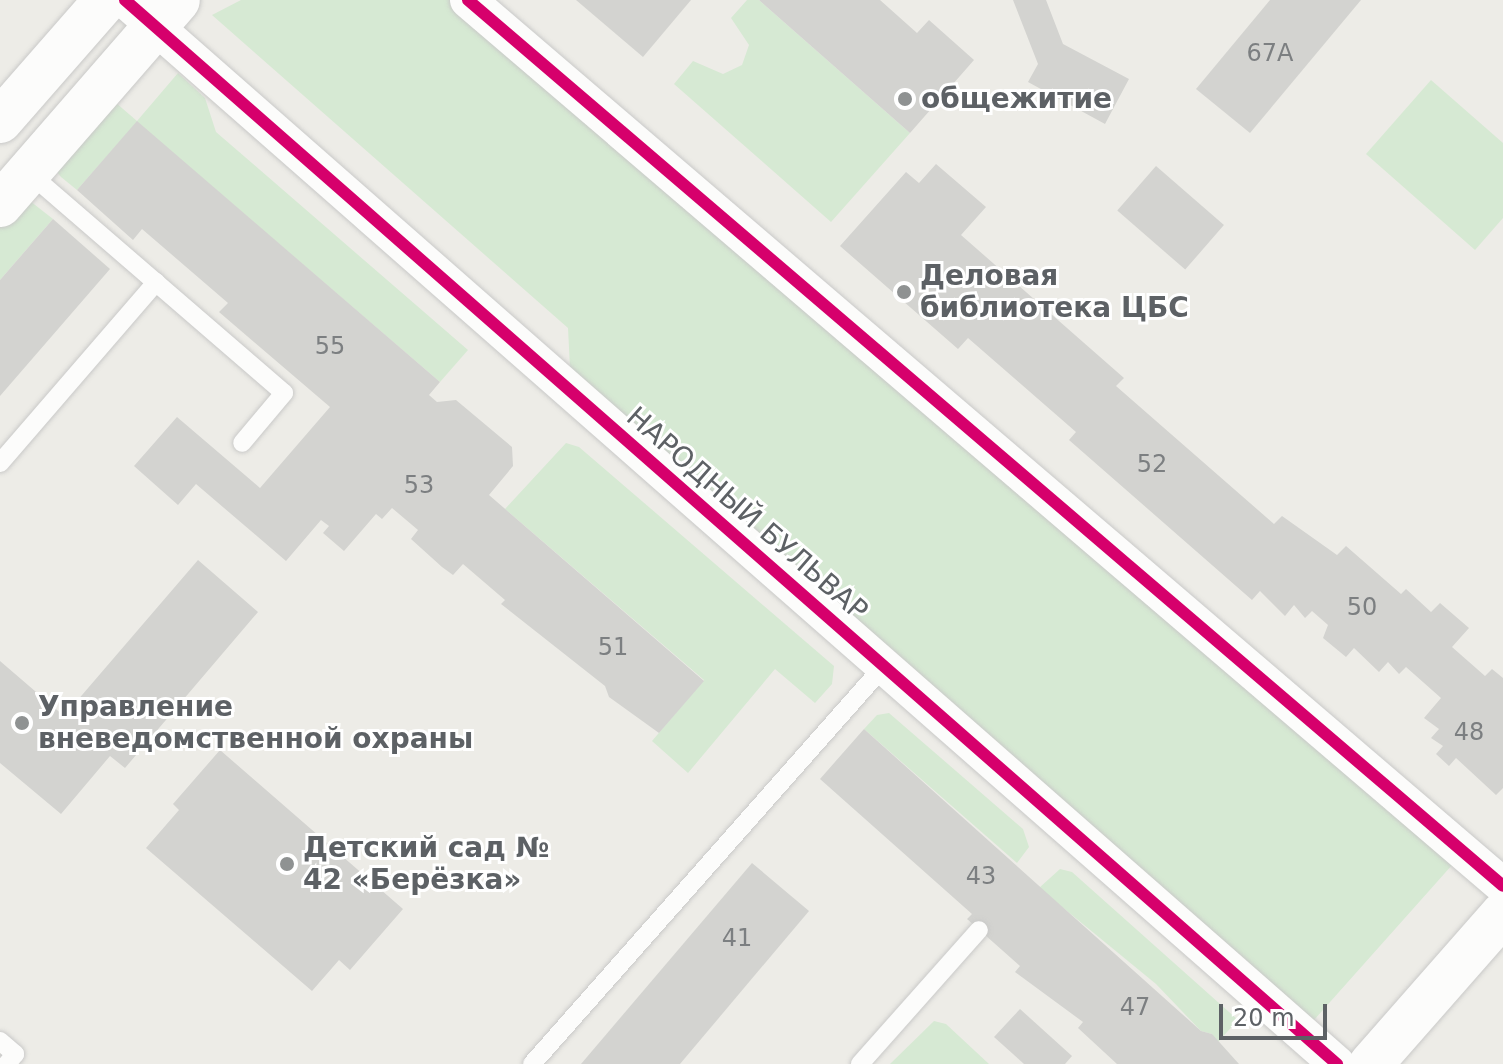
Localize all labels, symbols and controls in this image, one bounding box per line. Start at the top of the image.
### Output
house number: 67А [1247,40,1293,68]
place label: общежитие [921,82,1112,116]
marker: общежитие [896,90,914,108]
place label: Деловая библиотека ЦБС [920,259,1189,325]
marker: Деловая библиотека ЦБС [895,283,913,301]
house number: 55 [315,333,345,361]
street label: НАРОДНЫЙ БУЛЬВАР [620,400,874,628]
house number: 52 [1137,451,1167,479]
house number: 53 [404,472,434,500]
house number: 50 [1347,594,1377,622]
house number: 51 [598,634,628,662]
place label: Управление вневедомственной охраны [38,690,473,756]
marker: Управление вневедомственной охраны [13,714,31,732]
house number: 48 [1454,719,1484,747]
place label: Детский сад № 42 «Берёзка» [303,831,549,897]
marker: Детский сад № 42 «Берёзка» [278,855,296,873]
house number: 43 [966,863,996,891]
house number: 41 [722,925,752,953]
scale bar [1223,988,1331,1038]
house number: 47 [1120,994,1150,1022]
text: 20 m [1233,1004,1295,1032]

